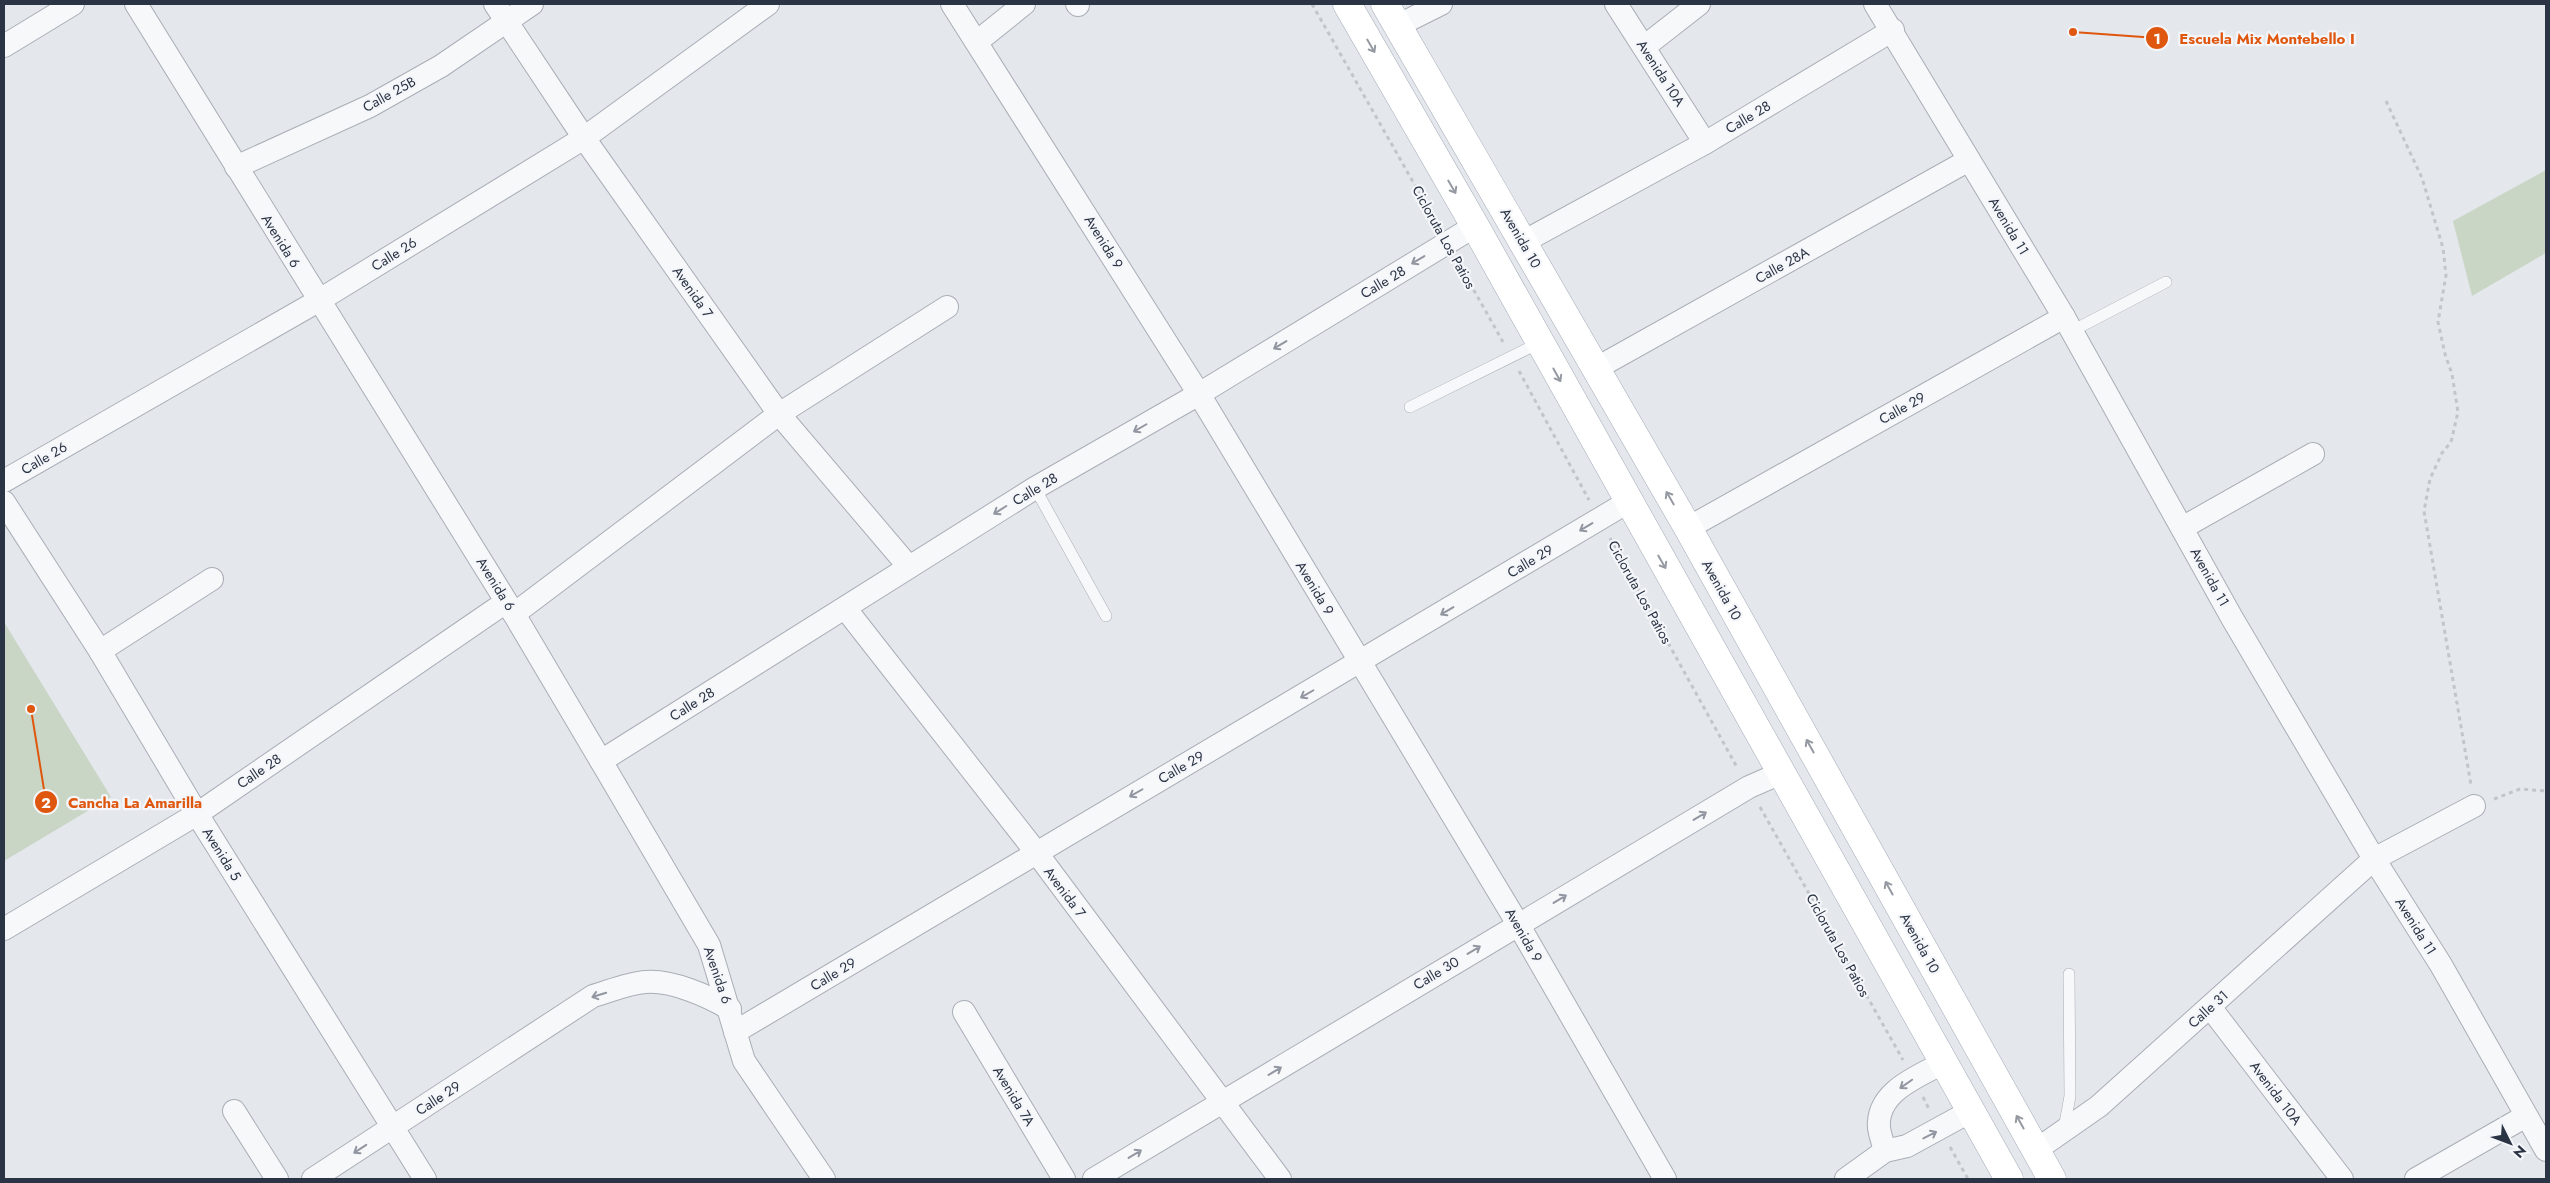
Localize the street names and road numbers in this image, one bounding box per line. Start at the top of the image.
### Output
street label: Avenida 10A [1632,36,1690,111]
street label: Calle 25B [359,71,419,117]
street label: Calle 28 [1722,96,1774,138]
street label: Cicloruta Los Patios [1407,182,1481,293]
street label: Avenida 11 [1984,193,2034,259]
street label: Avenida 10 [1496,204,1546,272]
street label: Avenida 6 [257,210,305,272]
street label: Avenida 9 [1080,211,1128,273]
street label: Calle 26 [367,232,421,276]
street label: Calle 28A [1751,242,1813,288]
street label: Calle 28 [1357,261,1409,303]
street label: Avenida 7 [668,262,718,322]
street label: Calle 29 [1875,387,1929,429]
street label: Calle 26 [17,437,71,479]
street label: Calle 28 [1009,468,1061,510]
street label: Cicloruta Los Patios [1603,537,1677,648]
street label: Calle 29 [1503,539,1557,583]
street label: Avenida 11 [2186,544,2234,610]
street label: Avenida 6 [472,553,520,615]
street label: Avenida 10 [1697,556,1747,624]
street label: Avenida 9 [1291,557,1339,619]
street label: Calle 28 [666,682,718,726]
street label: Calle 29 [1154,746,1208,788]
street label: Calle 28 [233,749,285,793]
street label: Avenida 5 [198,823,246,885]
street label: Avenida 7 [1039,862,1091,922]
street label: Cicloruta Los Patios [1801,890,1875,1001]
street label: Avenida 11 [2391,893,2441,959]
street label: Avenida 9 [1500,904,1548,966]
street label: Avenida 10 [1895,909,1945,977]
street label: Avenida 6 [699,944,737,1006]
street label: Calle 30 [1409,951,1463,995]
street label: Calle 29 [806,952,860,996]
street label: Calle 31 [2183,985,2233,1033]
street label: Avenida 10A [2245,1057,2307,1130]
street label: Avenida 7A [988,1062,1040,1130]
street label: Calle 29 [411,1076,465,1120]

